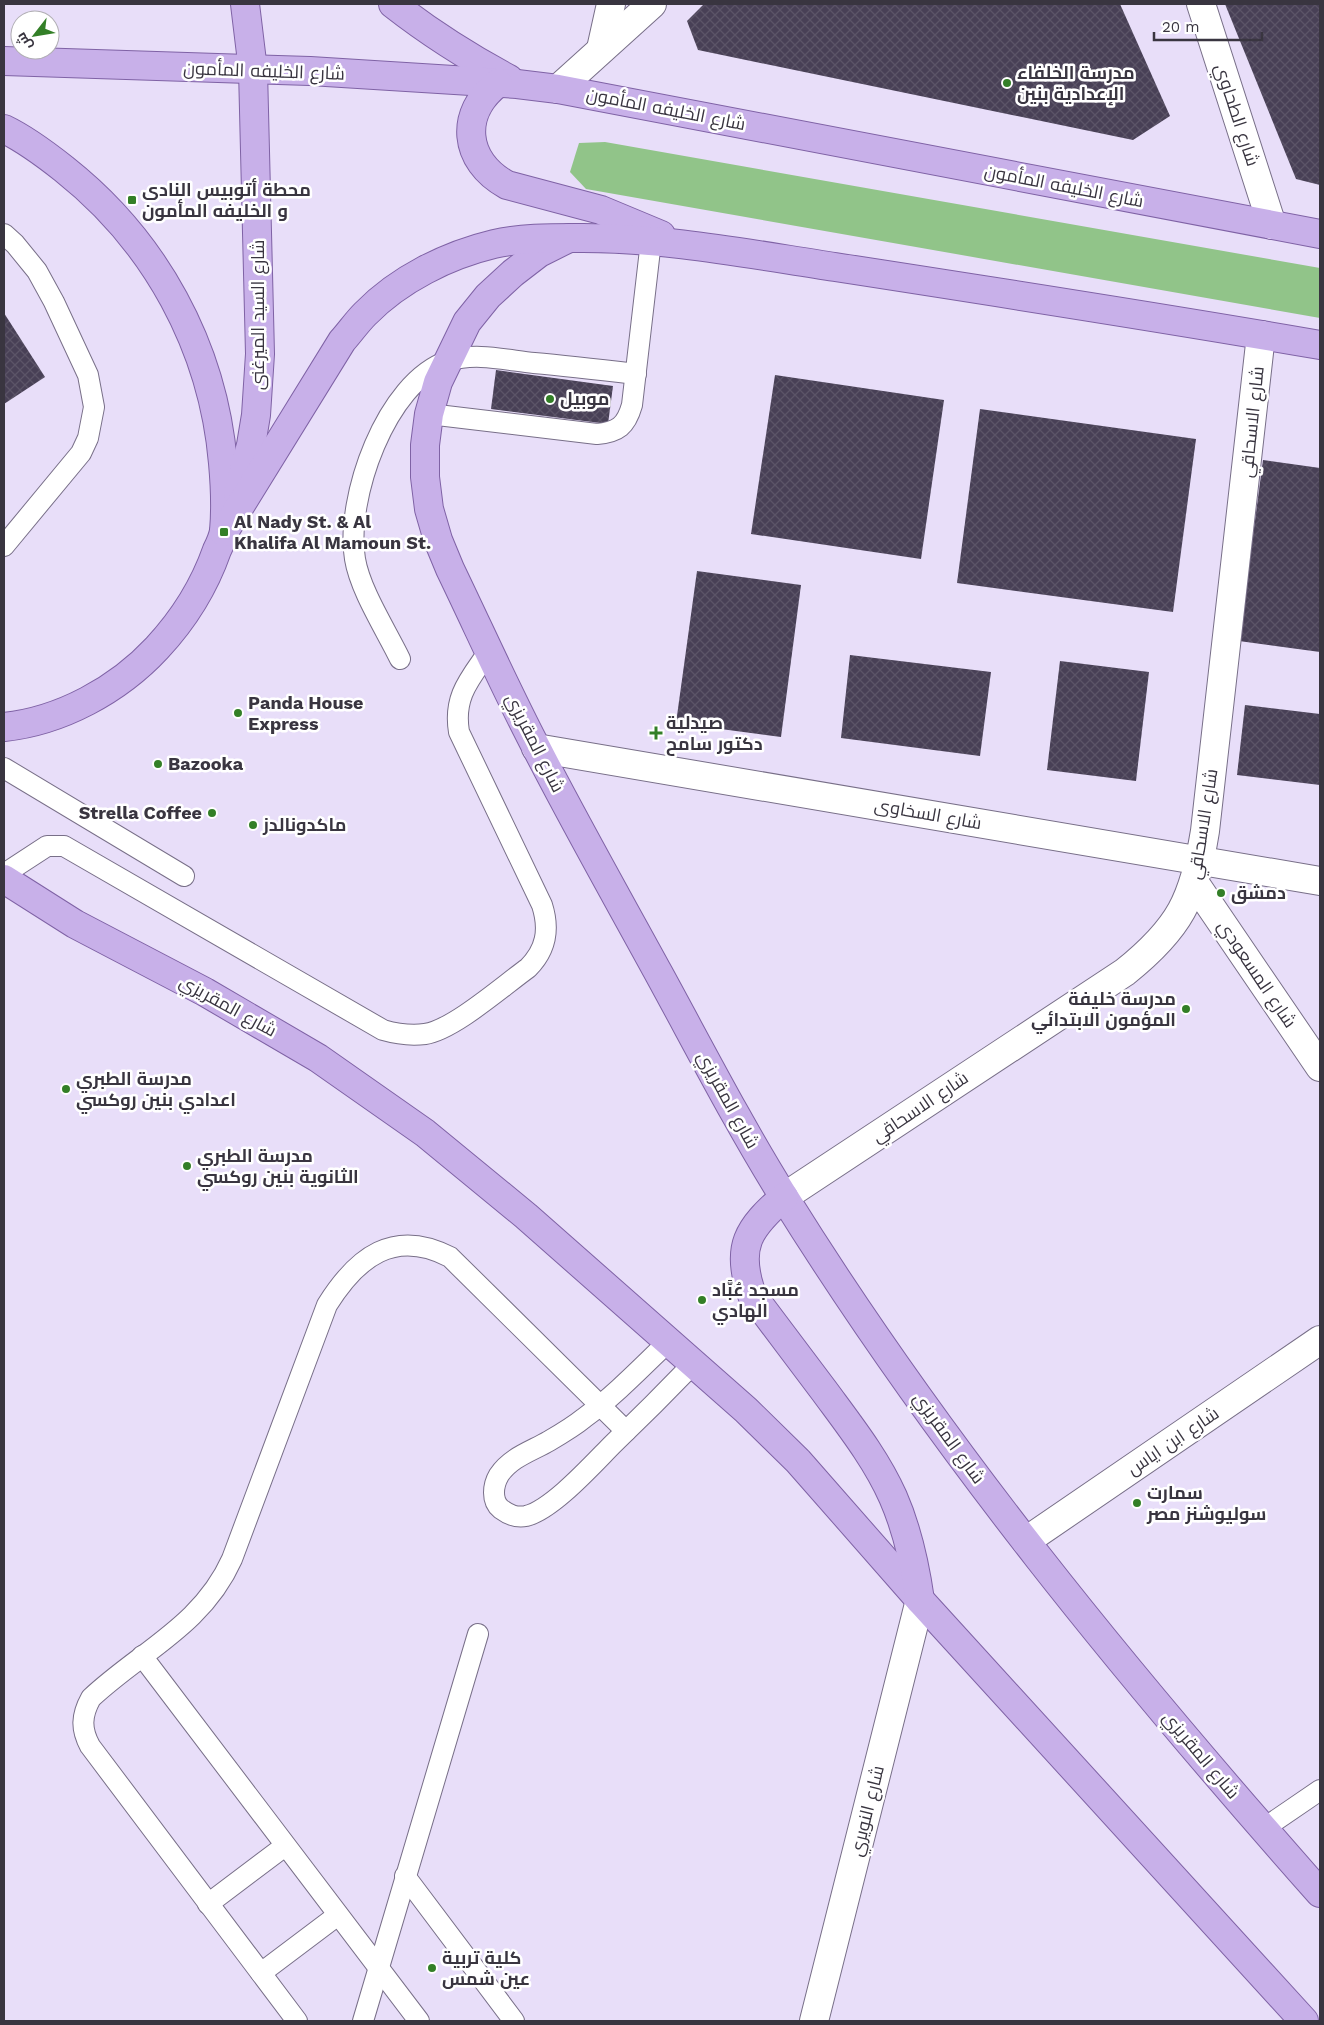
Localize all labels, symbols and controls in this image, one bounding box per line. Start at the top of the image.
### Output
north arrow [10,10,60,60]
scale bar [1154,10,1262,42]
text: 20 m [1162,18,1200,36]
text: ش [12,29,36,54]
street label: شارع الخليفه المأمون [183,57,345,86]
street label: شارع الطحاوي [1207,61,1264,170]
place label: مدرسة الخلفاء الإعدادية بنين [1017,62,1135,106]
marker: مدرسة الخلفاء الإعدادية بنين [1001,77,1013,89]
street label: شارع الخليفه المأمون [584,83,747,136]
street label: شارع الخليفه المأمون [982,160,1145,213]
place label: محطة أتوبيس النادى و الخليفه المأمون [142,177,311,222]
marker: محطة أتوبيس النادى و الخليفه المأمون [126,194,138,206]
street label: شارع السيد الميرغنى [247,240,270,390]
street label: شارع الاسحاقي [1235,365,1272,479]
place label: موبيل [560,388,609,410]
marker: موبيل [544,393,556,405]
place label: Al Nady St. & Al Khalifa Al Mamoun St. [234,511,431,553]
marker: Al Nady St. & Al Khalifa Al Mamoun St. [218,526,230,538]
street label: شارع المقريزي [498,690,569,797]
place label: Panda House Express [248,692,363,734]
marker: Panda House Express [232,707,244,719]
place label: صيدلية دكتور سامح [666,712,763,756]
marker: صيدلية دكتور سامح [650,727,662,739]
place label: Bazooka [168,753,244,774]
marker: Bazooka [152,758,164,770]
street label: شارع الاسحاقي [1183,767,1226,881]
street label: شارع السخاوى [873,794,983,835]
place label: Strella Coffee [79,802,202,823]
marker: Strella Coffee [206,807,218,819]
place label: ماكدونالدز [262,814,346,836]
marker: ماكدونالدز [247,819,259,831]
place label: دمشق [1231,882,1286,904]
marker: دمشق [1215,887,1227,899]
street label: شارع المسعودي [1210,916,1301,1034]
street label: شارع المقريزي [174,970,280,1044]
place label: مدرسة خليفة المؤمون الابتدائي [1031,988,1176,1035]
marker: مدرسة خليفة المؤمون الابتدائي [1180,1003,1192,1015]
street label: شارع المقريزي [690,1048,764,1154]
street label: شارع الاسحاقي [868,1067,974,1150]
place label: مدرسة الطبري اعدادي بنين روكسي [76,1068,236,1114]
marker: مدرسة الطبري اعدادي بنين روكسي [60,1083,72,1095]
place label: مدرسة الطبري الثانوية بنين روكسي [197,1145,359,1191]
marker: مدرسة الطبري الثانوية بنين روكسي [181,1160,193,1172]
place label: مسجد عُبَّاد الهادي [712,1279,799,1325]
marker: مسجد عُبَّاد الهادي [696,1294,708,1306]
street label: شارع المقريزي [906,1388,990,1490]
street label: شارع ابن اياس [1123,1402,1224,1481]
place label: سمارت سوليوشنز مصر [1146,1482,1266,1525]
marker: سمارت سوليوشنز مصر [1131,1497,1143,1509]
street label: شارع المقريزي [1156,1707,1244,1805]
street label: شارع النويري [845,1763,892,1859]
place label: كلية تربية عين شمس [442,1947,530,1990]
marker: كلية تربية عين شمس [426,1962,438,1974]

